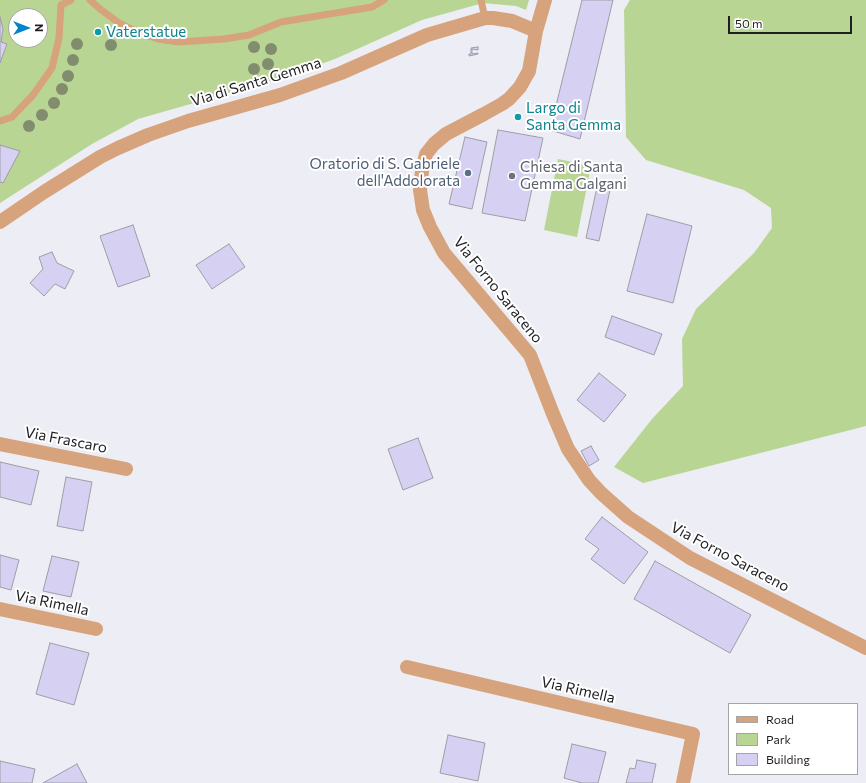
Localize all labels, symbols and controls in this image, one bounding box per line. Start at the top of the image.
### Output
north arrow [8,8,48,48]
scale bar [730,8,854,34]
text: 50 m [735,16,763,30]
place label: Vaterstatue [106,23,186,41]
text: N [33,24,46,32]
marker: Vaterstatue [93,27,103,37]
street label: Via di Santa Gemma [189,54,323,110]
place label: Largo di Santa Gemma [526,99,621,134]
marker: Largo di Santa Gemma [513,112,523,122]
place label: Oratorio di S. Gabriele dell'Addolorata [310,155,460,190]
place label: Chiesa di Santa Gemma Galgani [520,158,627,193]
marker: Oratorio di S. Gabriele dell'Addolorata [463,168,473,178]
marker: Chiesa di Santa Gemma Galgani [507,171,517,181]
street label: Via Forno Saraceno [450,233,546,347]
street label: Via Frascaro [23,423,109,457]
street label: Via Forno Saraceno [668,518,792,596]
street label: Via Rimella [13,586,91,620]
street label: Via Rimella [539,673,617,707]
legend [728,703,858,775]
text: Road [766,712,794,726]
text: Park [766,732,791,746]
text: Building [766,752,810,766]

